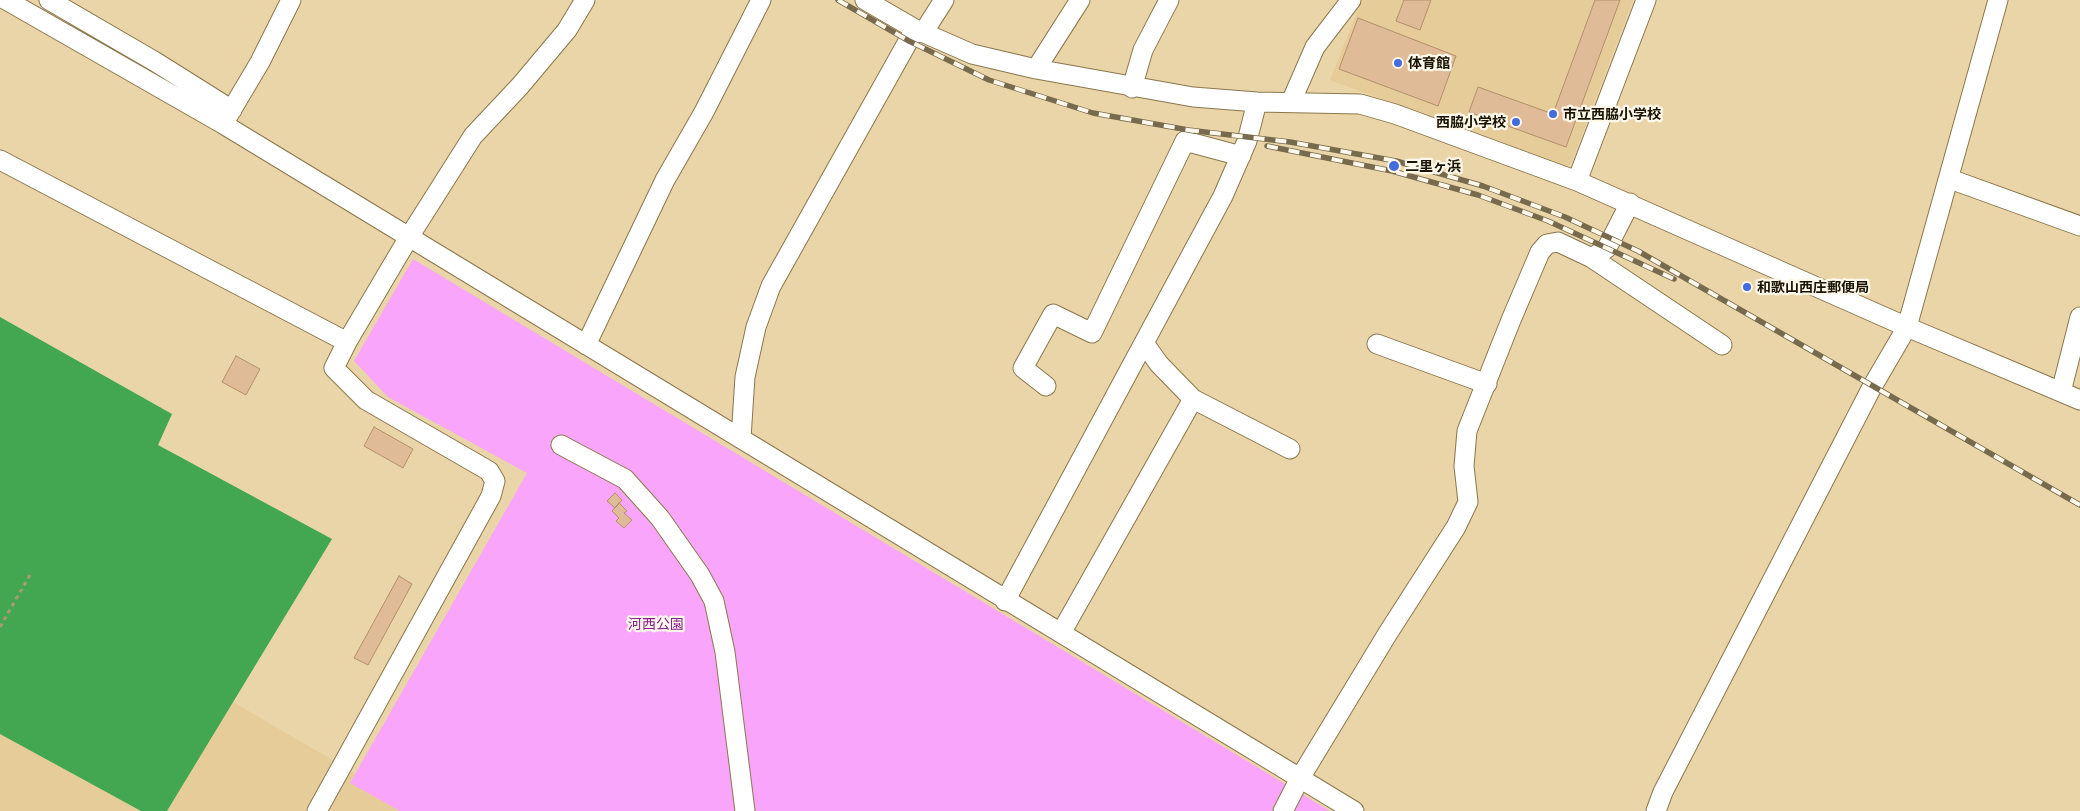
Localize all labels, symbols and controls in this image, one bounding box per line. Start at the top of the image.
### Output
place label: 体育館 [1408,55,1450,71]
marker: 体育館 [1392,57,1404,69]
place label: 市立西脇小学校 [1563,106,1661,122]
marker: 市立西脇小学校 [1547,108,1559,120]
place label: 西脇小学校 [1436,114,1506,130]
marker: 西脇小学校 [1510,116,1522,128]
place label: 二里ヶ浜 [1405,158,1461,174]
marker: 二里ヶ浜 [1387,159,1401,173]
place label: 和歌山西庄郵便局 [1757,279,1869,295]
marker: 和歌山西庄郵便局 [1741,281,1753,293]
park label: 河西公園 [628,616,684,632]

